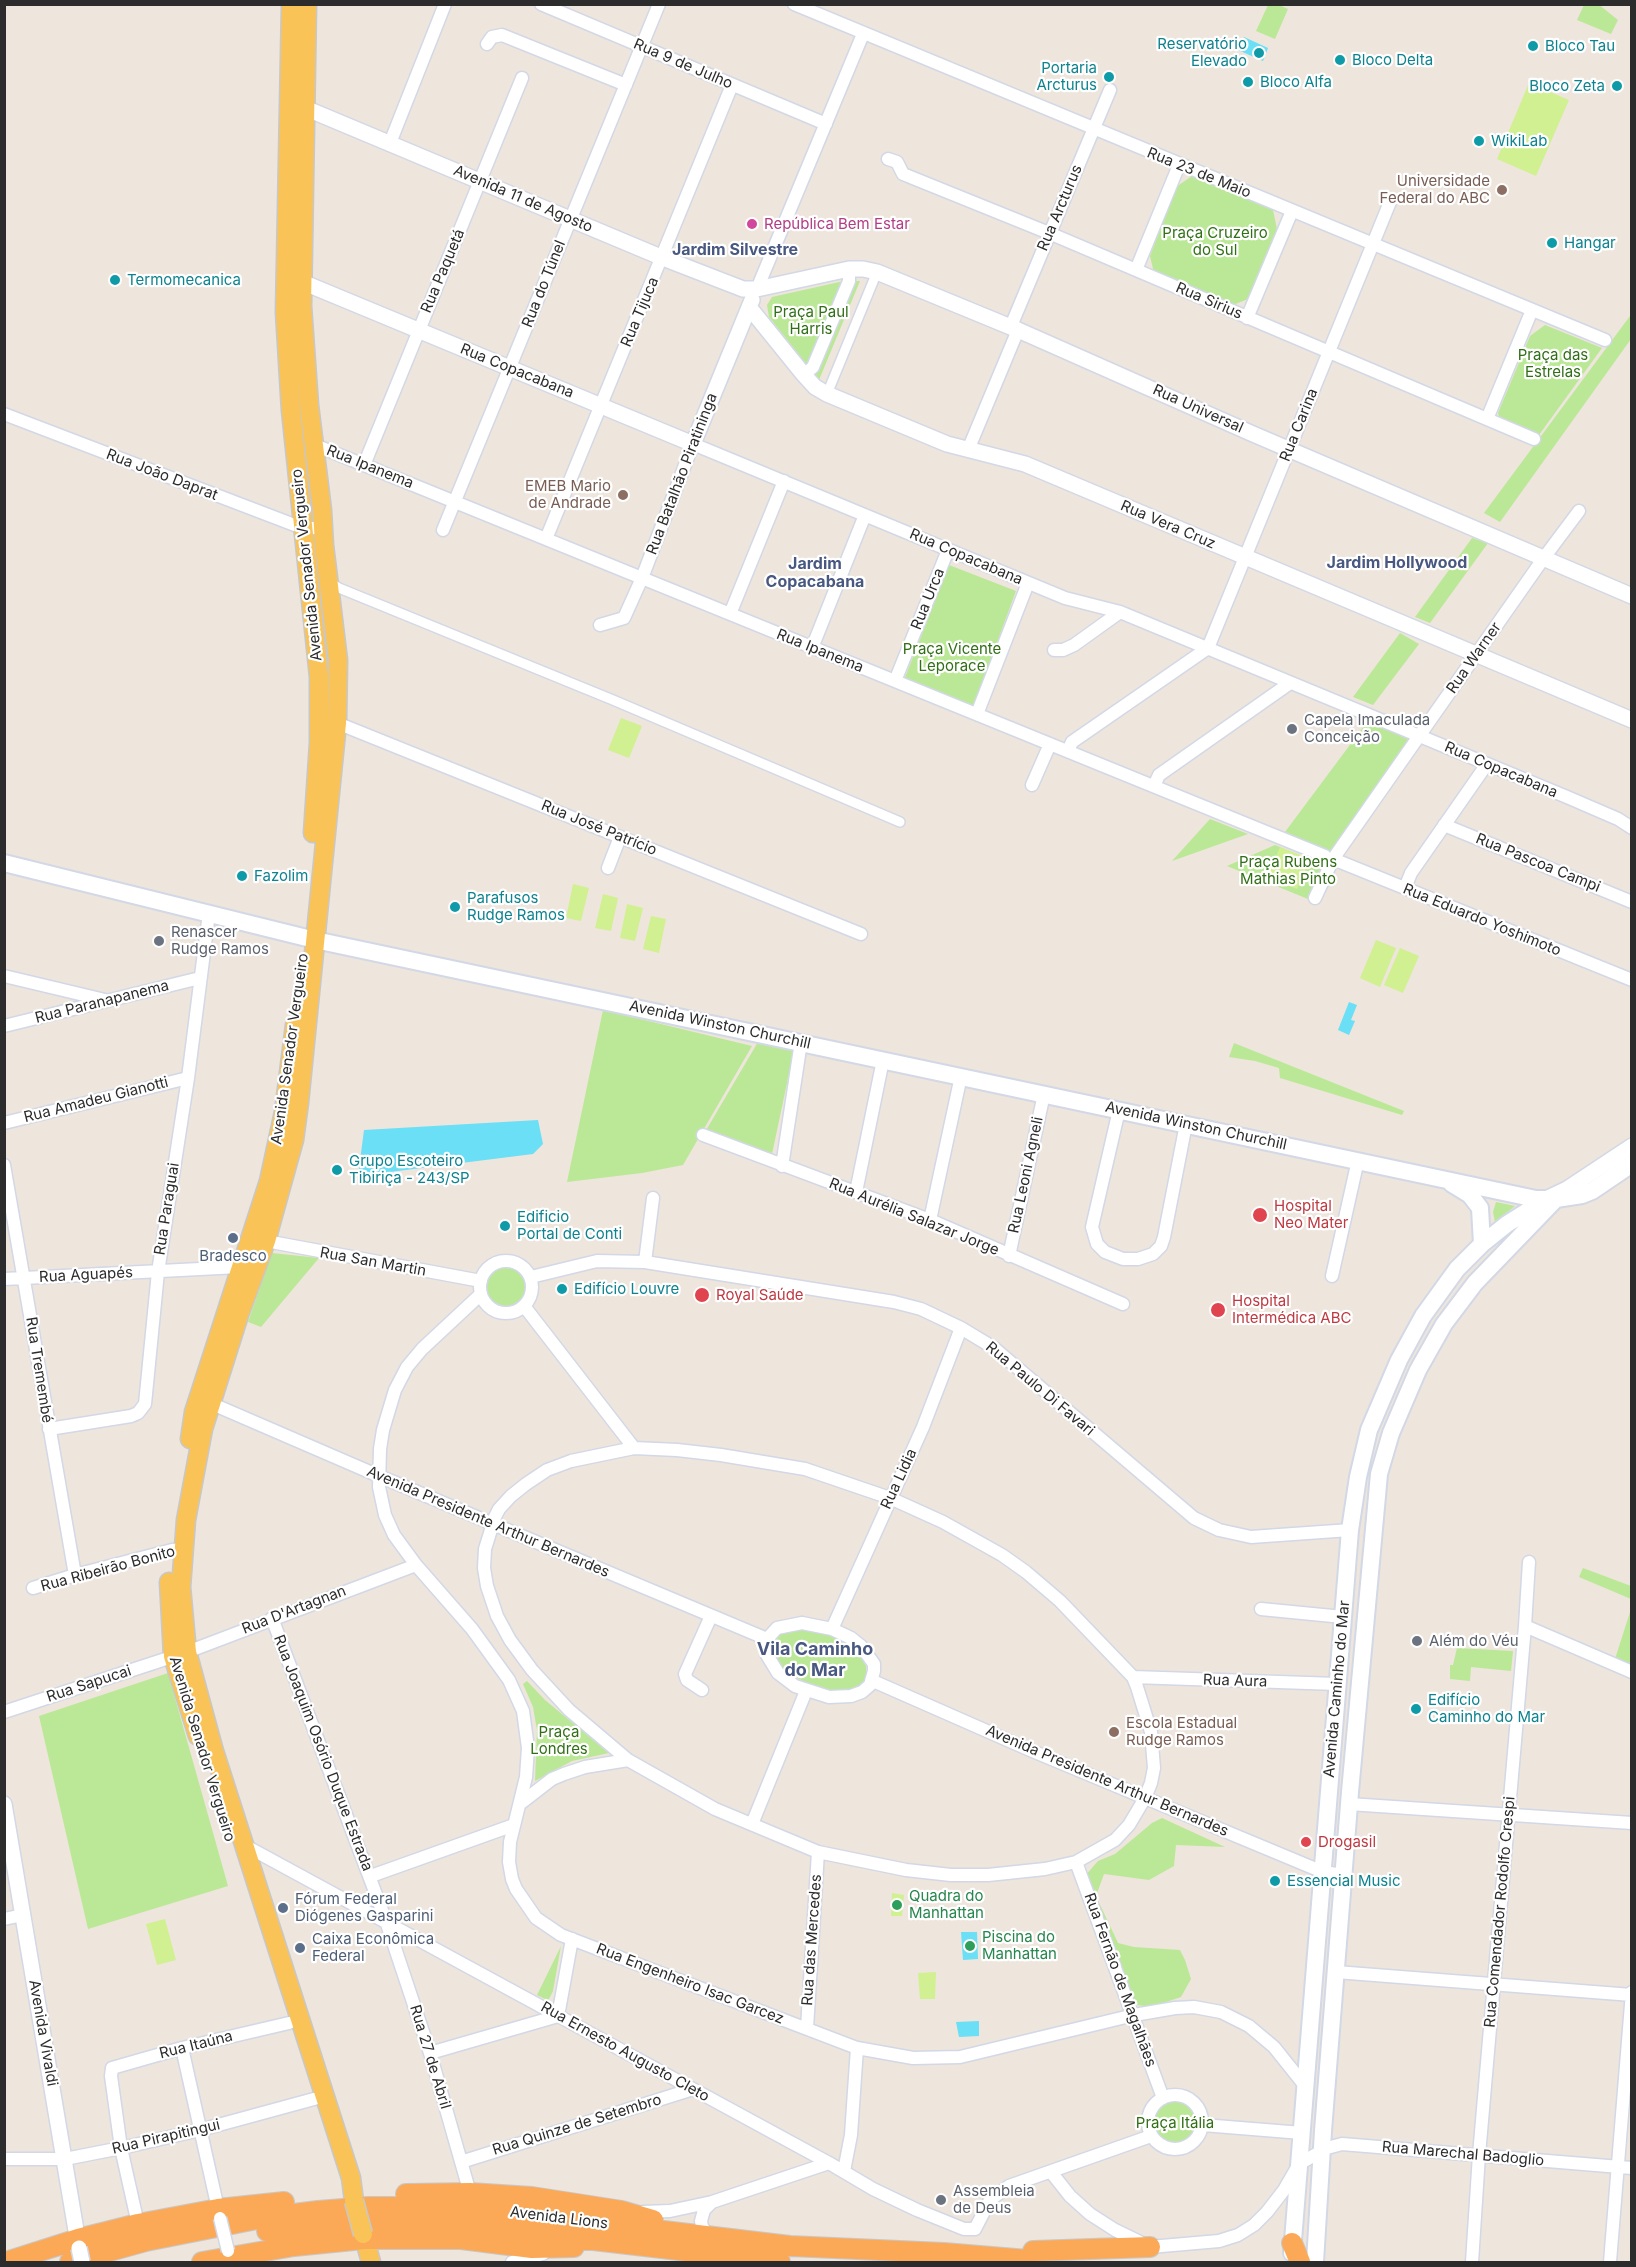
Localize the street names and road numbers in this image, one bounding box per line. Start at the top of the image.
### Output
street label: Rua 9 de Julho [631,35,735,93]
street label: Rua 23 de Maio [1144,144,1254,202]
street label: Avenida 11 de Agosto [451,162,595,236]
street label: Rua Arcturus [1034,162,1086,254]
street label: Rua Paquetá [417,226,469,316]
street label: Rua do Túnel [518,238,570,330]
street label: Rua Tijuca [617,274,663,350]
street label: Rua Sirius [1173,279,1245,323]
street label: Rua Copacabana [458,340,576,402]
street label: Rua Universal [1150,381,1246,437]
street label: Rua Carina [1276,386,1322,464]
street label: Rua Batalhão Piratininga [643,391,721,557]
street label: Rua Ipanema [324,441,416,493]
street label: Rua João Daprat [104,445,220,505]
street label: Avenida Senador Vergueiro [288,468,326,662]
street label: Rua Vera Cruz [1118,497,1218,553]
street label: Rua Copacabana [907,525,1025,589]
street label: Rua Urca [908,566,948,632]
street label: Rua Warner [1443,619,1505,697]
street label: Rua Ipanema [774,625,866,677]
street label: Rua Copacabana [1442,738,1560,802]
street label: Rua José Patrício [539,797,659,859]
street label: Rua Pascoa Campi [1473,830,1603,896]
street label: Rua Eduardo Yoshimoto [1400,880,1564,960]
street label: Avenida Senador Vergueiro [268,952,312,1146]
street label: Rua Paranapanema [33,977,171,1027]
street label: Avenida Winston Churchill [628,997,812,1053]
street label: Rua Amadeu Gianotti [22,1073,170,1127]
street label: Avenida Winston Churchill [1104,1098,1288,1154]
street label: Rua Leoni Agneli [1005,1115,1047,1235]
street label: Rua Paraguai [151,1161,183,1257]
street label: Rua Aurélia Salazar Jorge [826,1175,1002,1259]
street label: Rua San Martin [318,1244,428,1280]
street label: Rua Aguapés [39,1264,133,1286]
street label: Rua Tremembé [22,1316,56,1424]
street label: Rua Paulo Di Favari [982,1338,1098,1440]
street label: Rua Lidia [877,1446,921,1512]
street label: Avenida Presidente Arthur Bernardes [364,1463,612,1581]
street label: Rua Ribeirão Bonito [39,1542,177,1596]
street label: Rua D'Artagnan [239,1582,349,1638]
street label: Avenida Caminho do Mar [1320,1600,1354,1778]
street label: Rua Joaquim Osório Duque Estrada [270,1632,376,1874]
street label: Avenida Senador Vergueiro [165,1654,239,1844]
street label: Rua Sapucai [44,1662,134,1706]
street label: Rua Aura [1202,1671,1268,1691]
street label: Avenida Presidente Arthur Bernardes [983,1722,1231,1840]
street label: Rua Comendador Rodolfo Crespi [1481,1796,1519,2028]
street label: Rua das Mercedes [798,1874,826,2006]
street label: Rua Fernão de Magalhães [1080,1891,1160,2069]
street label: Rua Engenheiro Isac Garcez [594,1940,786,2028]
street label: Avenida Vivaldi [25,1978,61,2088]
street label: Rua Ernesto Augusto Cleto [538,1998,712,2106]
street label: Rua 27 de Abril [406,2003,454,2111]
street label: Rua Itaúna [157,2027,235,2063]
street label: Rua Quinze de Setembro [490,2091,664,2159]
street label: Rua Pirapitingui [110,2116,222,2158]
street label: Rua Marechal Badoglio [1381,2138,1545,2170]
street label: Avenida Lions [509,2203,609,2233]

